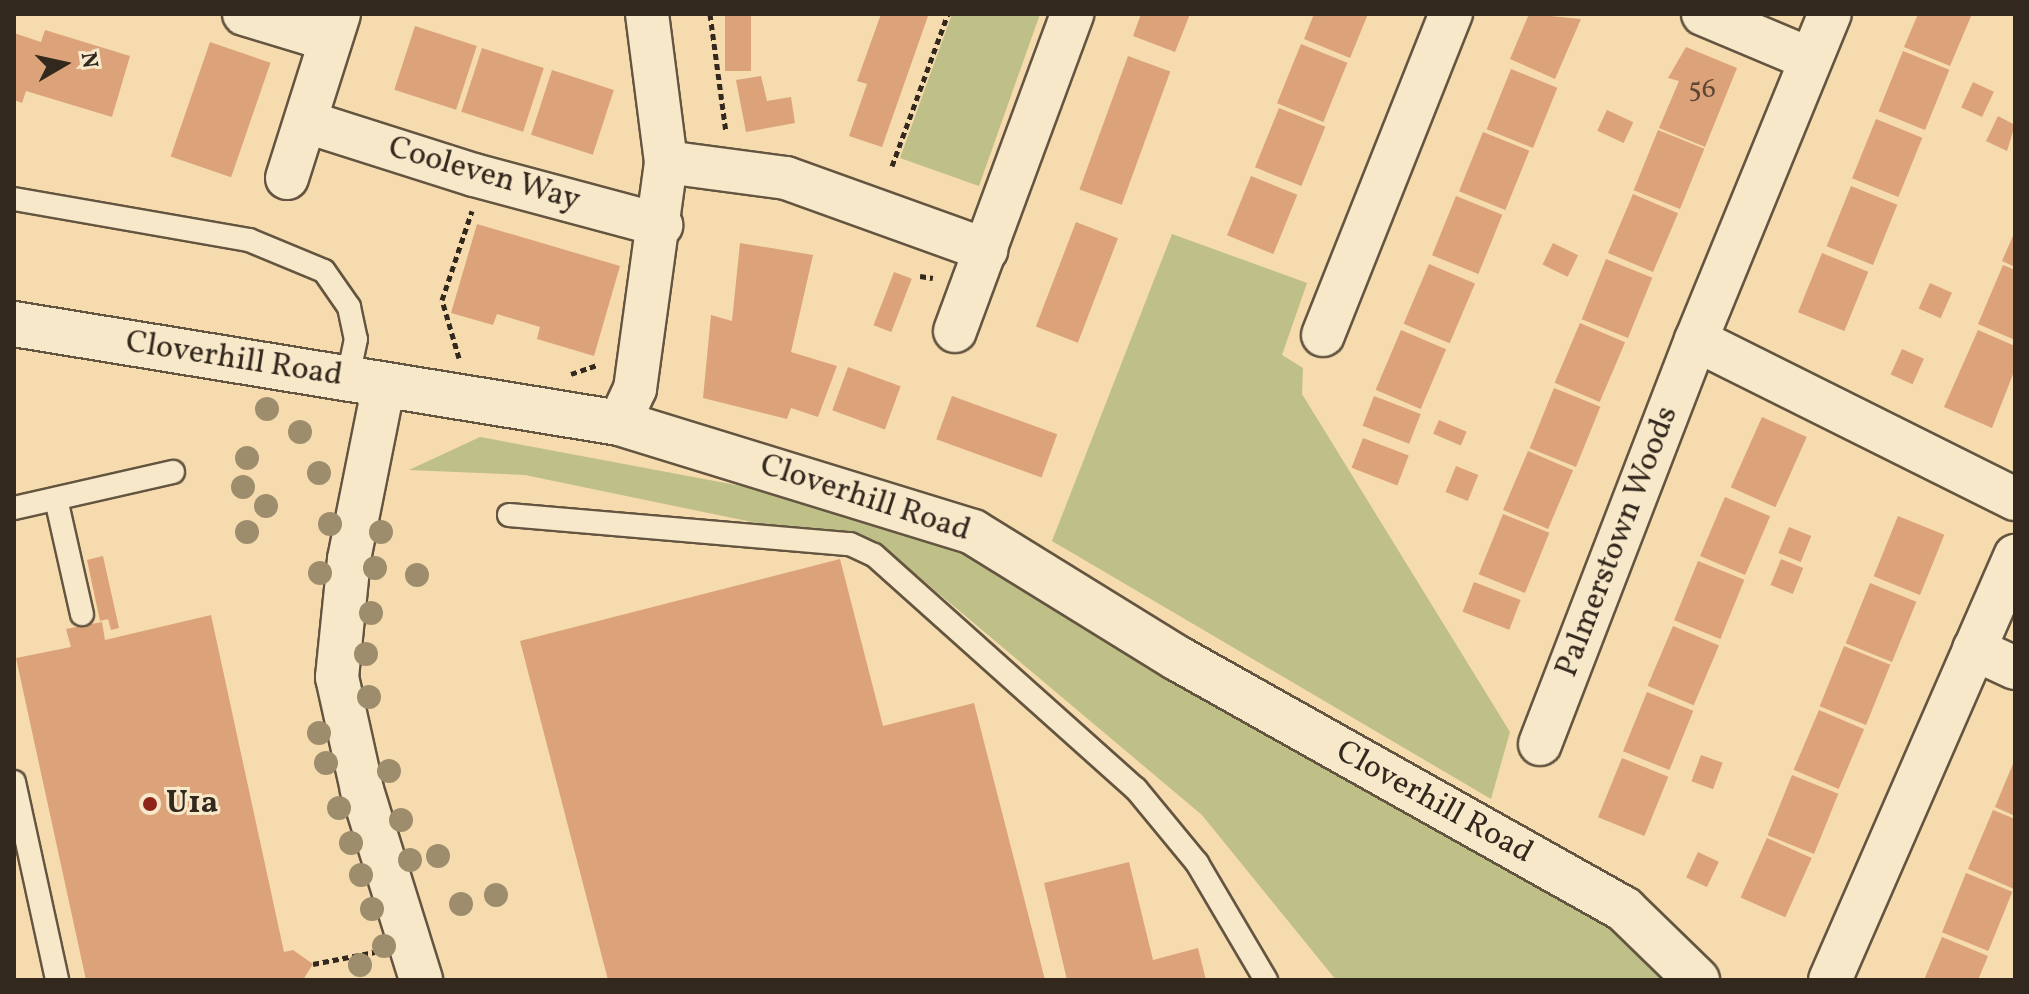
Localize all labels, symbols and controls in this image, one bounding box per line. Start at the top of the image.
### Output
north arrow [24,24,104,104]
text: N [72,50,105,70]
house number: 56 [1688,73,1716,107]
street label: Cooleven Way [383,129,585,221]
street label: Cloverhill Road [123,324,345,396]
street label: Palmerstown Woods [1548,401,1688,683]
street label: Cloverhill Road [755,447,975,551]
street label: Cloverhill Road [1329,733,1539,873]
place label: U1a [166,785,218,823]
marker: U1a [141,795,159,813]

